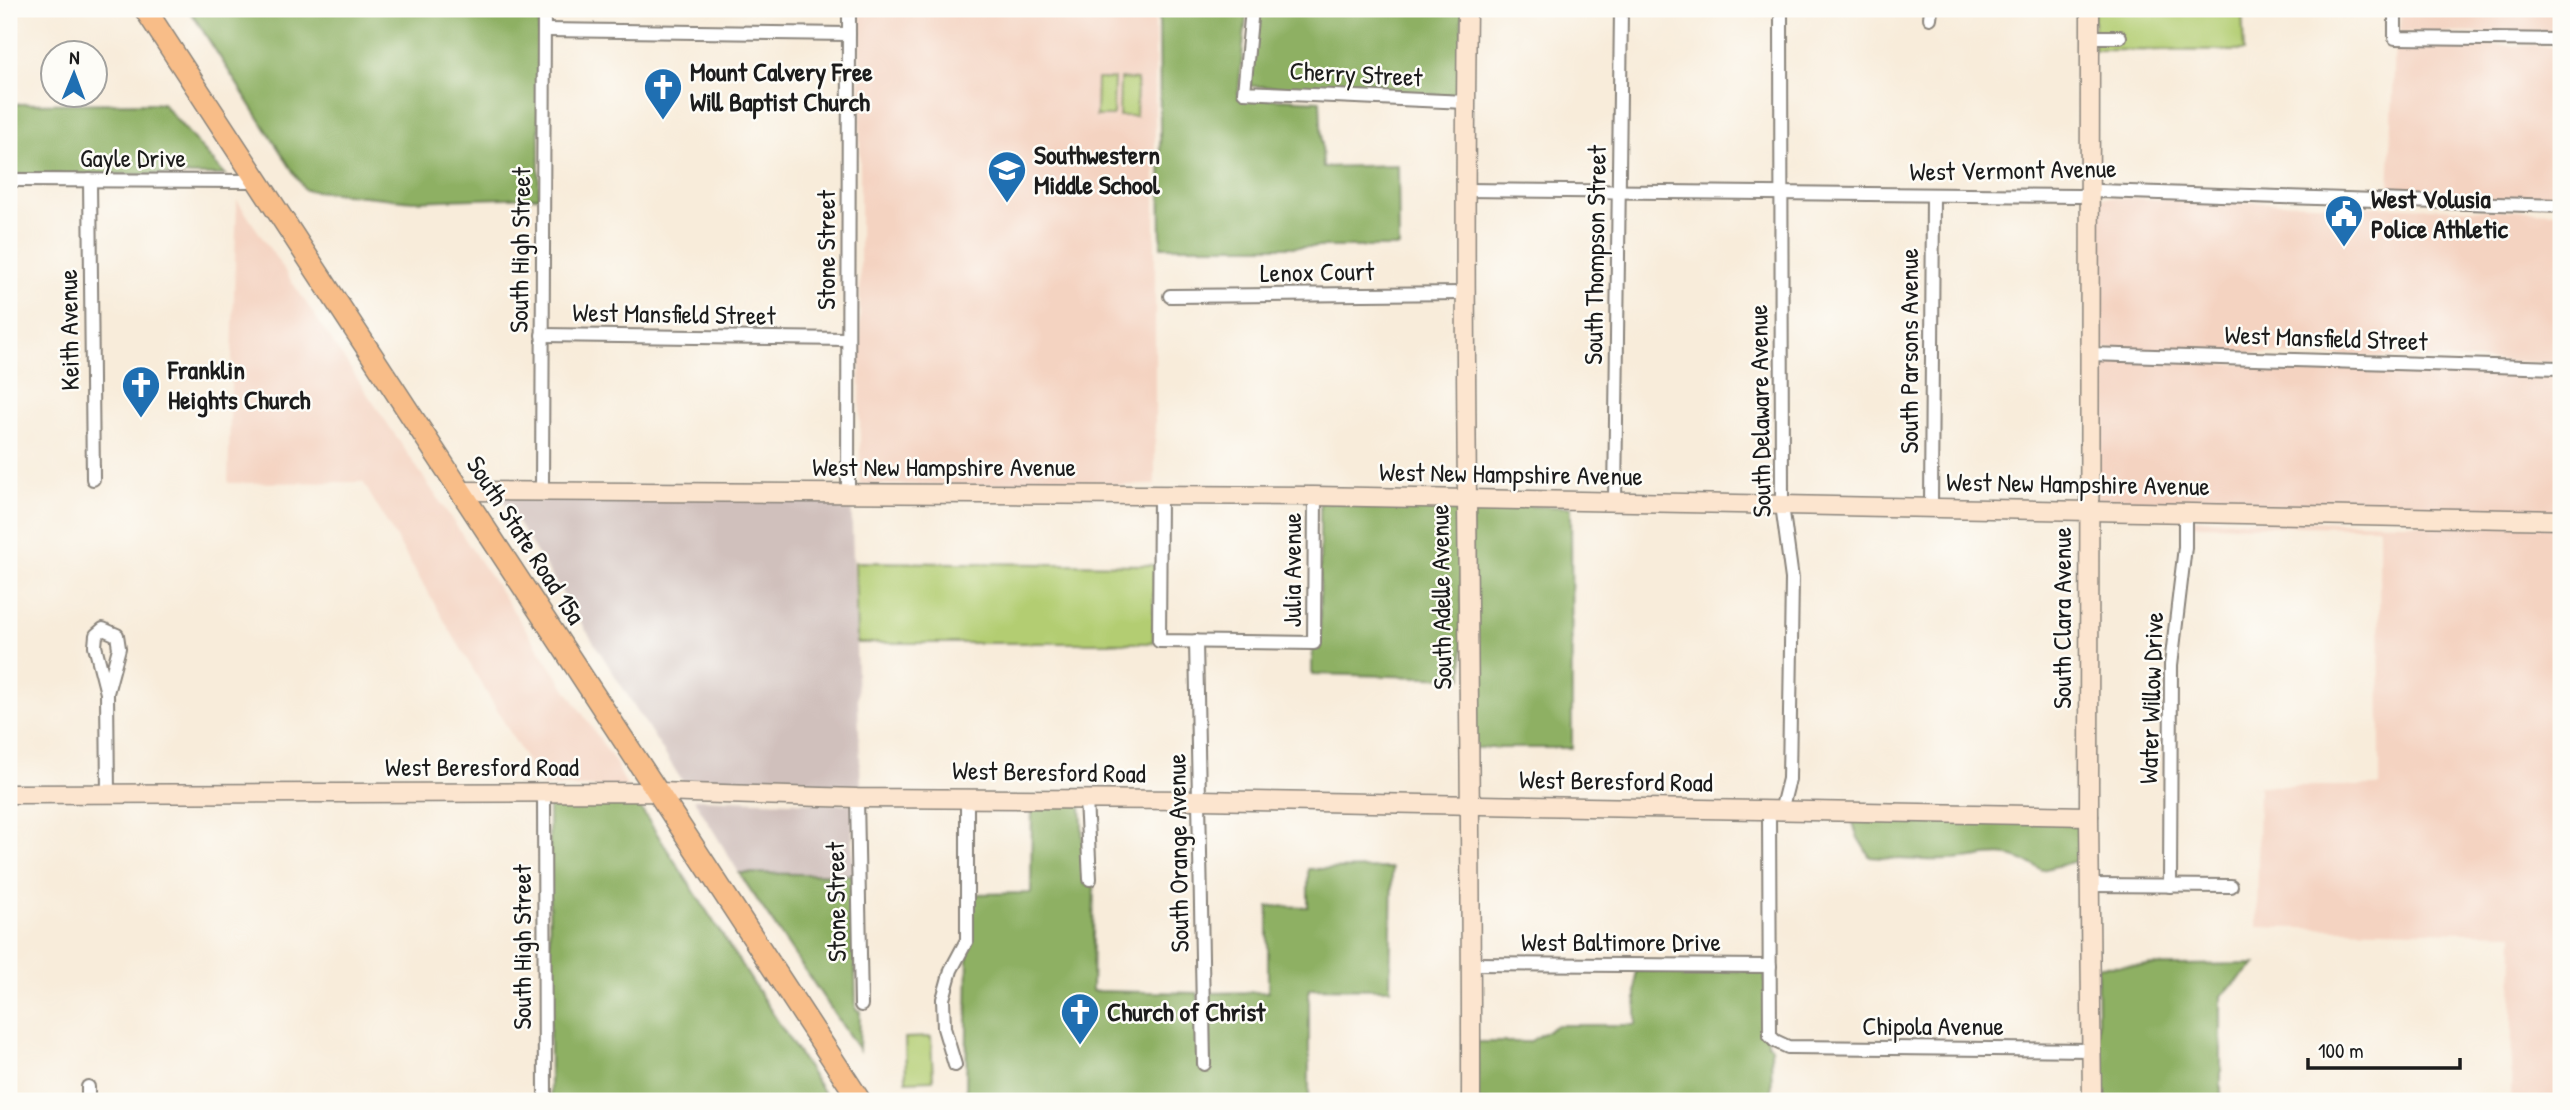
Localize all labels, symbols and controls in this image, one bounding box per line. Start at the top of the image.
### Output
north arrow [38,38,108,108]
text: N [69,44,80,70]
street label: Cherry Street [1289,53,1424,95]
place label: Mount Calvery Free Will Baptist Church [690,54,873,120]
church icon: Mount Calvery Free Will Baptist Church [642,66,684,121]
place label: Southwestern Middle School [1034,137,1161,202]
street label: Gayle Drive [80,140,186,175]
street label: South Thompson Street [1575,144,1614,365]
school or university icon: Southwestern Middle School [986,149,1028,204]
street label: West Vermont Avenue [1909,150,2117,189]
street label: South High Street [501,166,538,333]
place label: West Volusia Police Athletic [2371,181,2509,246]
street label: Stone Street [808,189,843,310]
public building icon: West Volusia Police Athletic [2323,193,2365,248]
street label: South Parsons Avenue [1891,248,1926,454]
street label: Lenox Court [1260,253,1375,290]
street label: Keith Avenue [50,269,87,391]
street label: West Mansfield Street [572,294,777,333]
street label: South Delaware Avenue [1740,304,1779,518]
street label: West Mansfield Street [2224,316,2429,359]
place label: Franklin Heights Church [167,352,310,418]
church icon: Franklin Heights Church [120,364,162,419]
street label: South State Road 15a [459,449,594,631]
street label: West New Hampshire Avenue [812,449,1076,484]
street label: West New Hampshire Avenue [1379,454,1643,493]
street label: West New Hampshire Avenue [1946,464,2210,503]
street label: South Adelle Avenue [1421,504,1460,690]
street label: Julia Avenue [1274,513,1309,627]
street label: South Clara Avenue [2044,527,2079,709]
street label: Water Willow Drive [2130,611,2171,785]
street label: West Beresford Road [385,749,579,784]
street label: West Beresford Road [952,752,1146,791]
street label: South Orange Avenue [1158,753,1197,953]
street label: West Beresford Road [1519,761,1713,800]
street label: Stone Street [817,841,854,962]
street label: South High Street [504,863,539,1030]
street label: West Baltimore Drive [1521,924,1721,959]
church icon: Church of Christ [1059,991,1101,1046]
place label: Church of Christ [1107,994,1266,1029]
street label: Chipola Avenue [1862,1008,2004,1043]
scale bar [2308,1026,2460,1070]
text: 100 m [2318,1036,2364,1065]

